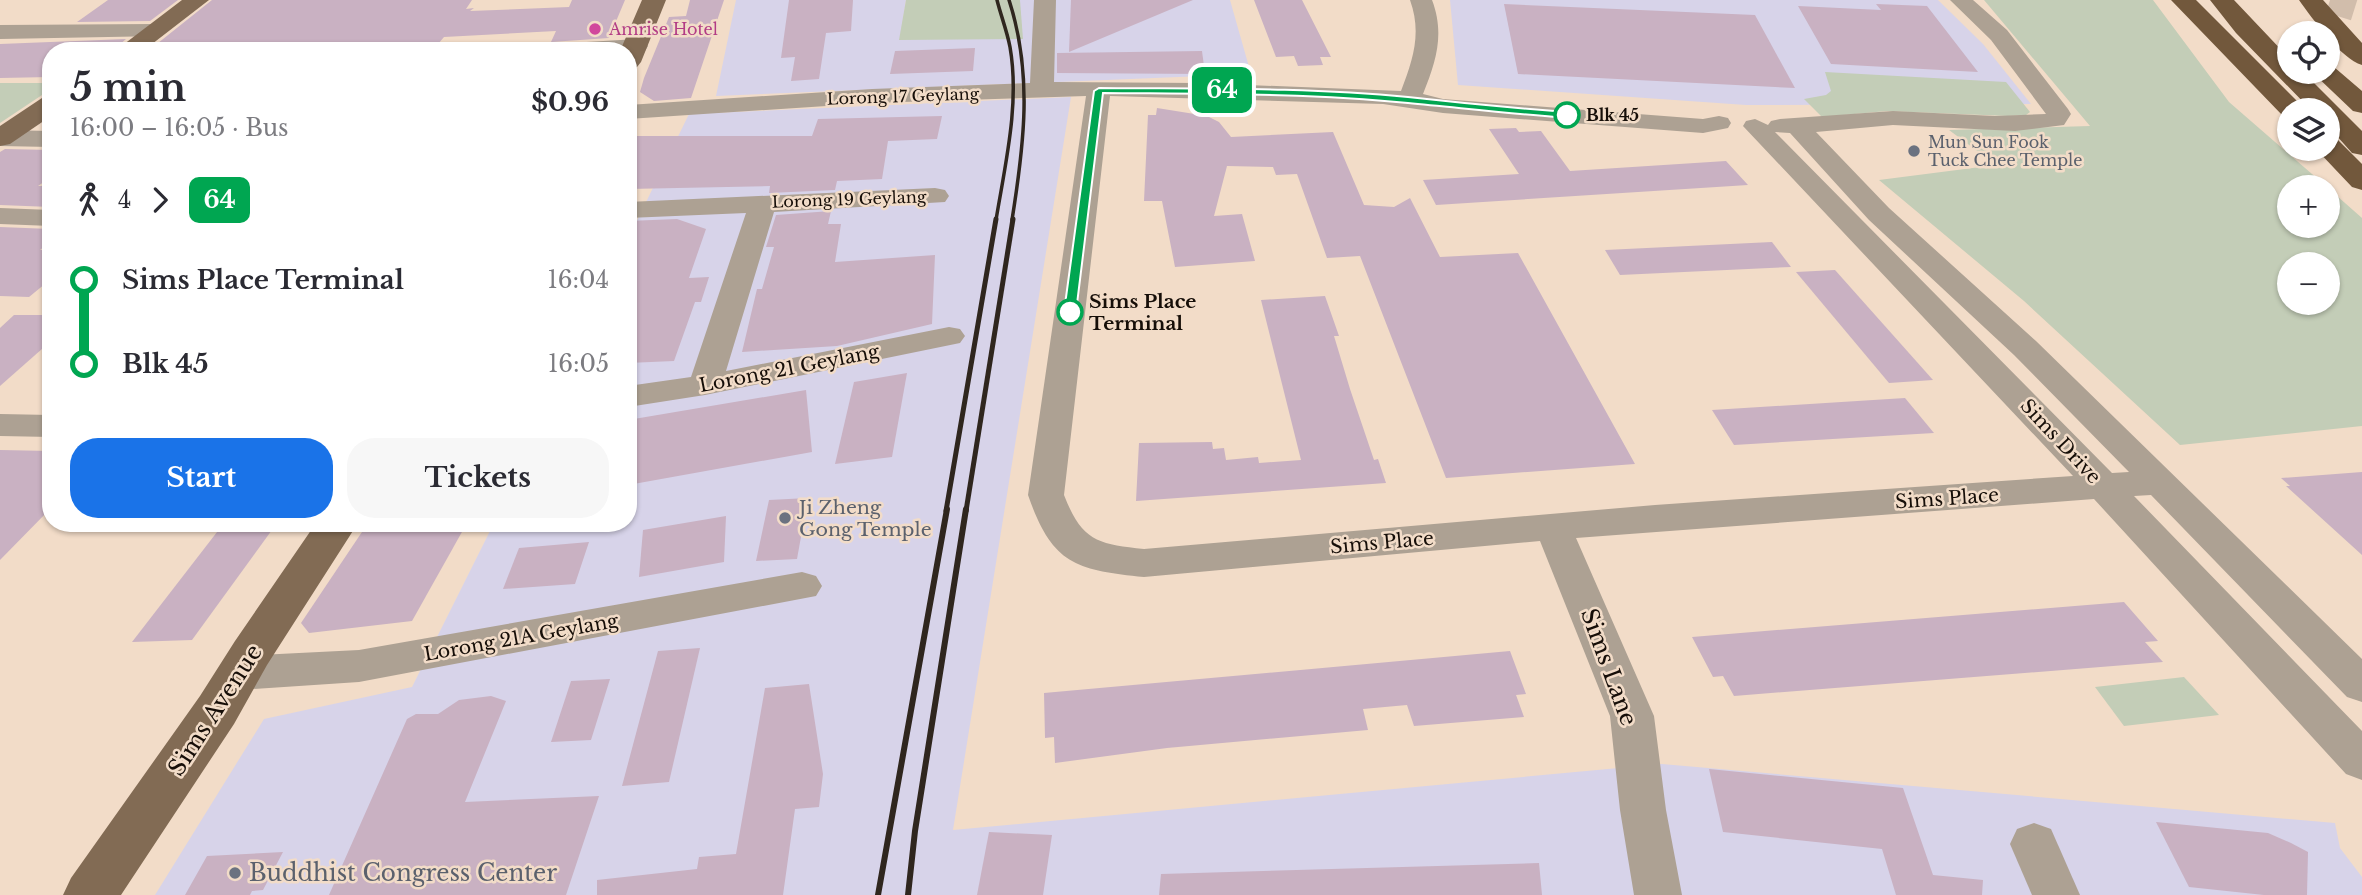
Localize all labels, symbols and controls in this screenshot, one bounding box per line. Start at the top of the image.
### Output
place label: Amrise Hotel [608,19,718,39]
marker: Amrise Hotel [587,21,603,37]
map controls [2277,21,2340,315]
button: locate [2277,21,2340,84]
text: 5 min [70,64,186,111]
line badge: 64 [1190,67,1254,113]
text: 64 [1206,75,1238,104]
street label: Lorong 17 Geylang [826,83,980,109]
text: $0.96 [531,86,609,118]
button: layers [2277,98,2340,161]
marker: Blk 45 [1554,102,1580,128]
place label: Blk 45 [1586,105,1639,125]
text: 16:00 – 16:05 · Bus [70,114,289,142]
place label: Mun Sun Fook Tuck Chee Temple [1928,132,2082,170]
marker: Mun Sun Fook Tuck Chee Temple [1906,143,1922,159]
button: + [2277,175,2340,238]
icon: walk [70,181,108,219]
icon: forward [141,181,179,219]
text: 64 [203,185,236,214]
text: 4 [118,186,131,214]
street label: Lorong 19 Geylang [771,186,927,212]
button: − [2277,252,2340,315]
text: Sims Place Terminal [122,264,404,296]
text: 16:04 [548,266,609,294]
place label: Sims Place Terminal [1089,290,1196,335]
marker: Sims Place Terminal [1057,299,1083,325]
street label: Lorong 21 Geylang [697,340,882,397]
text: Blk 45 [122,348,208,380]
text: 16:05 [548,350,609,378]
street label: Sims Drive [2016,394,2106,488]
button: Start [70,438,333,518]
button: Tickets [347,438,609,518]
street label: Sims Place [1894,483,2000,514]
place label: Ji Zheng Gong Temple [796,496,932,541]
marker: Ji Zheng Gong Temple [777,510,793,526]
street label: Sims Place [1329,527,1435,558]
street label: Sims Lane [1575,604,1643,730]
street label: Lorong 21A Geylang [422,609,621,666]
street label: Sims Avenue [162,639,268,781]
place label: Buddhist Congress Center [249,859,557,887]
marker: Buddhist Congress Center [227,865,243,881]

